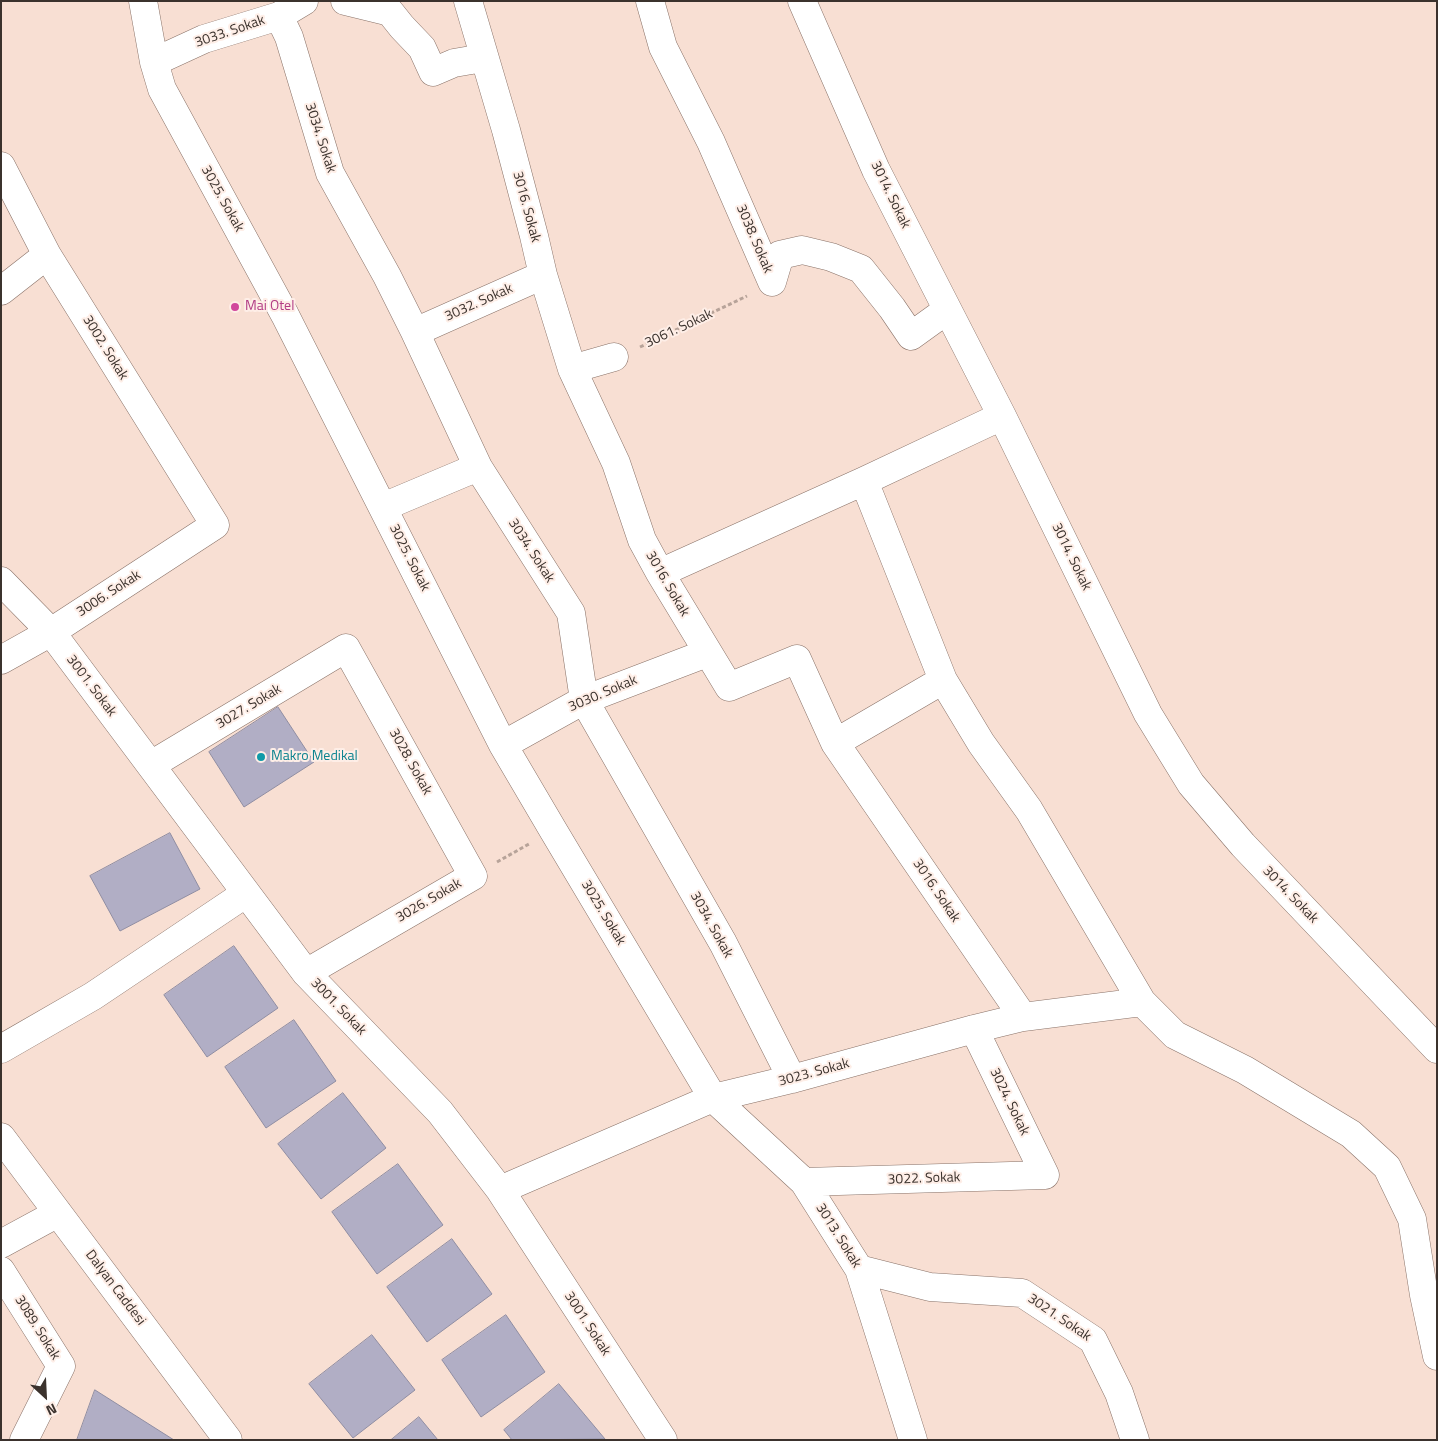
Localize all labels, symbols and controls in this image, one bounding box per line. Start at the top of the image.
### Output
street label: 3033. Sokak [193,12,267,52]
street label: 3034. Sokak [301,101,339,175]
street label: 3014. Sokak [866,159,914,231]
street label: 3025. Sokak [197,163,247,235]
street label: 3016. Sokak [508,170,544,244]
street label: 3038. Sokak [732,202,776,276]
street label: 3032. Sokak [442,281,516,325]
place label: Mai Otel [245,299,294,315]
marker: Mai Otel [229,301,241,313]
street label: 3061. Sokak [642,306,716,352]
street label: 3002. Sokak [79,313,131,383]
street label: 3034. Sokak [504,516,558,586]
street label: 3014. Sokak [1047,521,1095,593]
street label: 3025. Sokak [385,522,433,594]
street label: 3016. Sokak [642,548,692,620]
street label: 3006. Sokak [74,567,144,621]
street label: 3001. Sokak [62,652,120,720]
street label: 3030. Sokak [566,672,640,716]
street label: 3027. Sokak [213,681,285,733]
street label: 3028. Sokak [385,726,435,798]
place label: Makro Medikal [271,749,358,765]
marker: Makro Medikal [255,751,267,763]
street label: 3016. Sokak [909,856,963,926]
street label: 3014. Sokak [1259,863,1321,927]
street label: 3026. Sokak [393,876,465,926]
street label: 3025. Sokak [577,877,629,949]
street label: 3034. Sokak [686,889,736,961]
street label: 3001. Sokak [307,975,369,1039]
street label: 3023. Sokak [777,1055,851,1091]
street label: 3024. Sokak [985,1066,1033,1138]
street label: 3022. Sokak [887,1169,961,1189]
street label: 3013. Sokak [812,1201,864,1271]
street label: Dalyan Caddesi [81,1247,149,1329]
street label: 3001. Sokak [560,1289,614,1359]
street label: 3021. Sokak [1024,1291,1094,1345]
street label: 3089. Sokak [11,1293,63,1363]
north arrow [20,1371,70,1421]
text: N [43,1398,60,1422]

